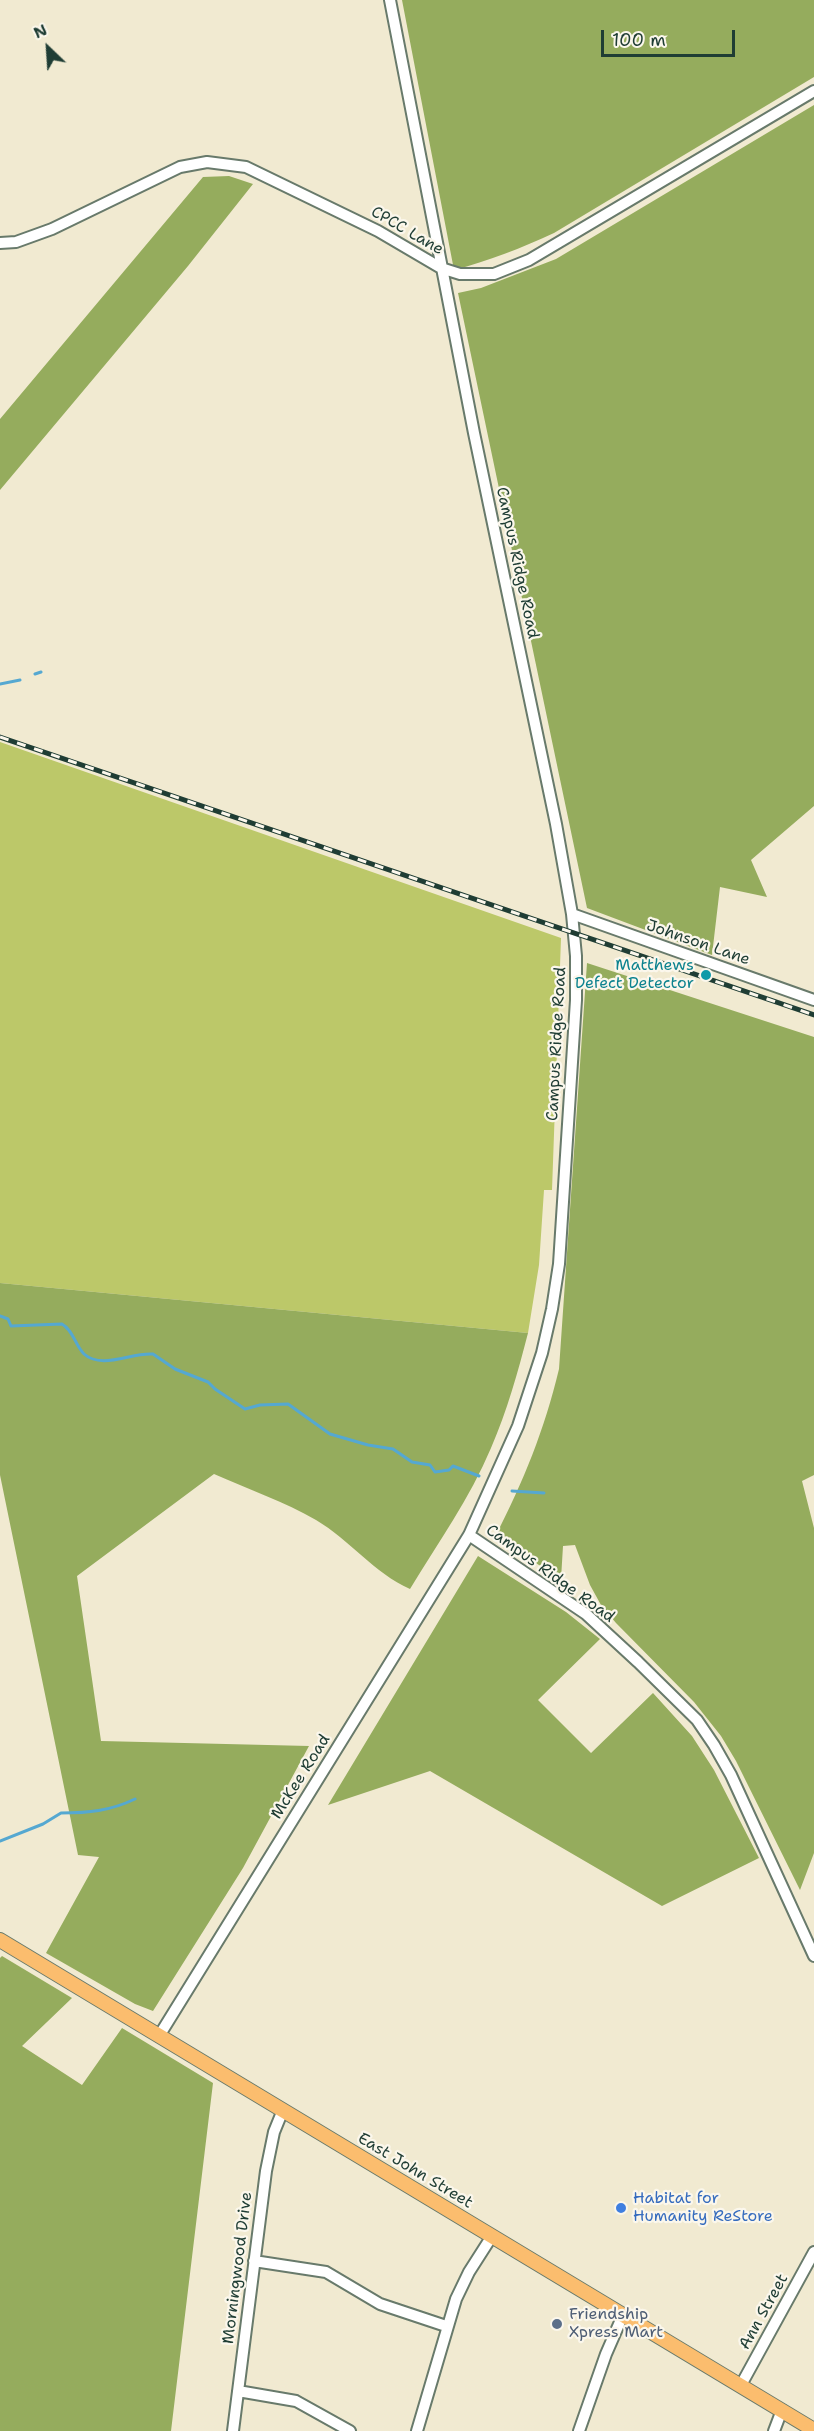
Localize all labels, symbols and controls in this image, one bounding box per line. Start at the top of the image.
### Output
north arrow [18,18,78,78]
scale bar [604,18,738,56]
text: N [30,19,50,43]
text: 100 m [612,28,666,52]
street label: CPCC Lane [367,202,447,260]
street label: Campus Ridge Road [492,485,542,641]
street label: Johnson Lane [644,916,752,970]
place label: Matthews Defect Detector [575,956,694,994]
street label: Campus Ridge Road [543,966,571,1122]
marker: Matthews Defect Detector [699,968,713,982]
street label: Campus Ridge Road [482,1521,618,1627]
street label: McKee Road [267,1731,335,1823]
street label: East John Street [354,2129,476,2213]
place label: Habitat for Humanity ReStore [633,2189,773,2227]
street label: Morningwood Drive [219,2191,257,2345]
marker: Habitat for Humanity ReStore [614,2201,628,2215]
street label: Ann Street [735,2271,793,2353]
place label: Friendship Xpress Mart [569,2305,663,2343]
marker: Friendship Xpress Mart [550,2317,564,2331]

